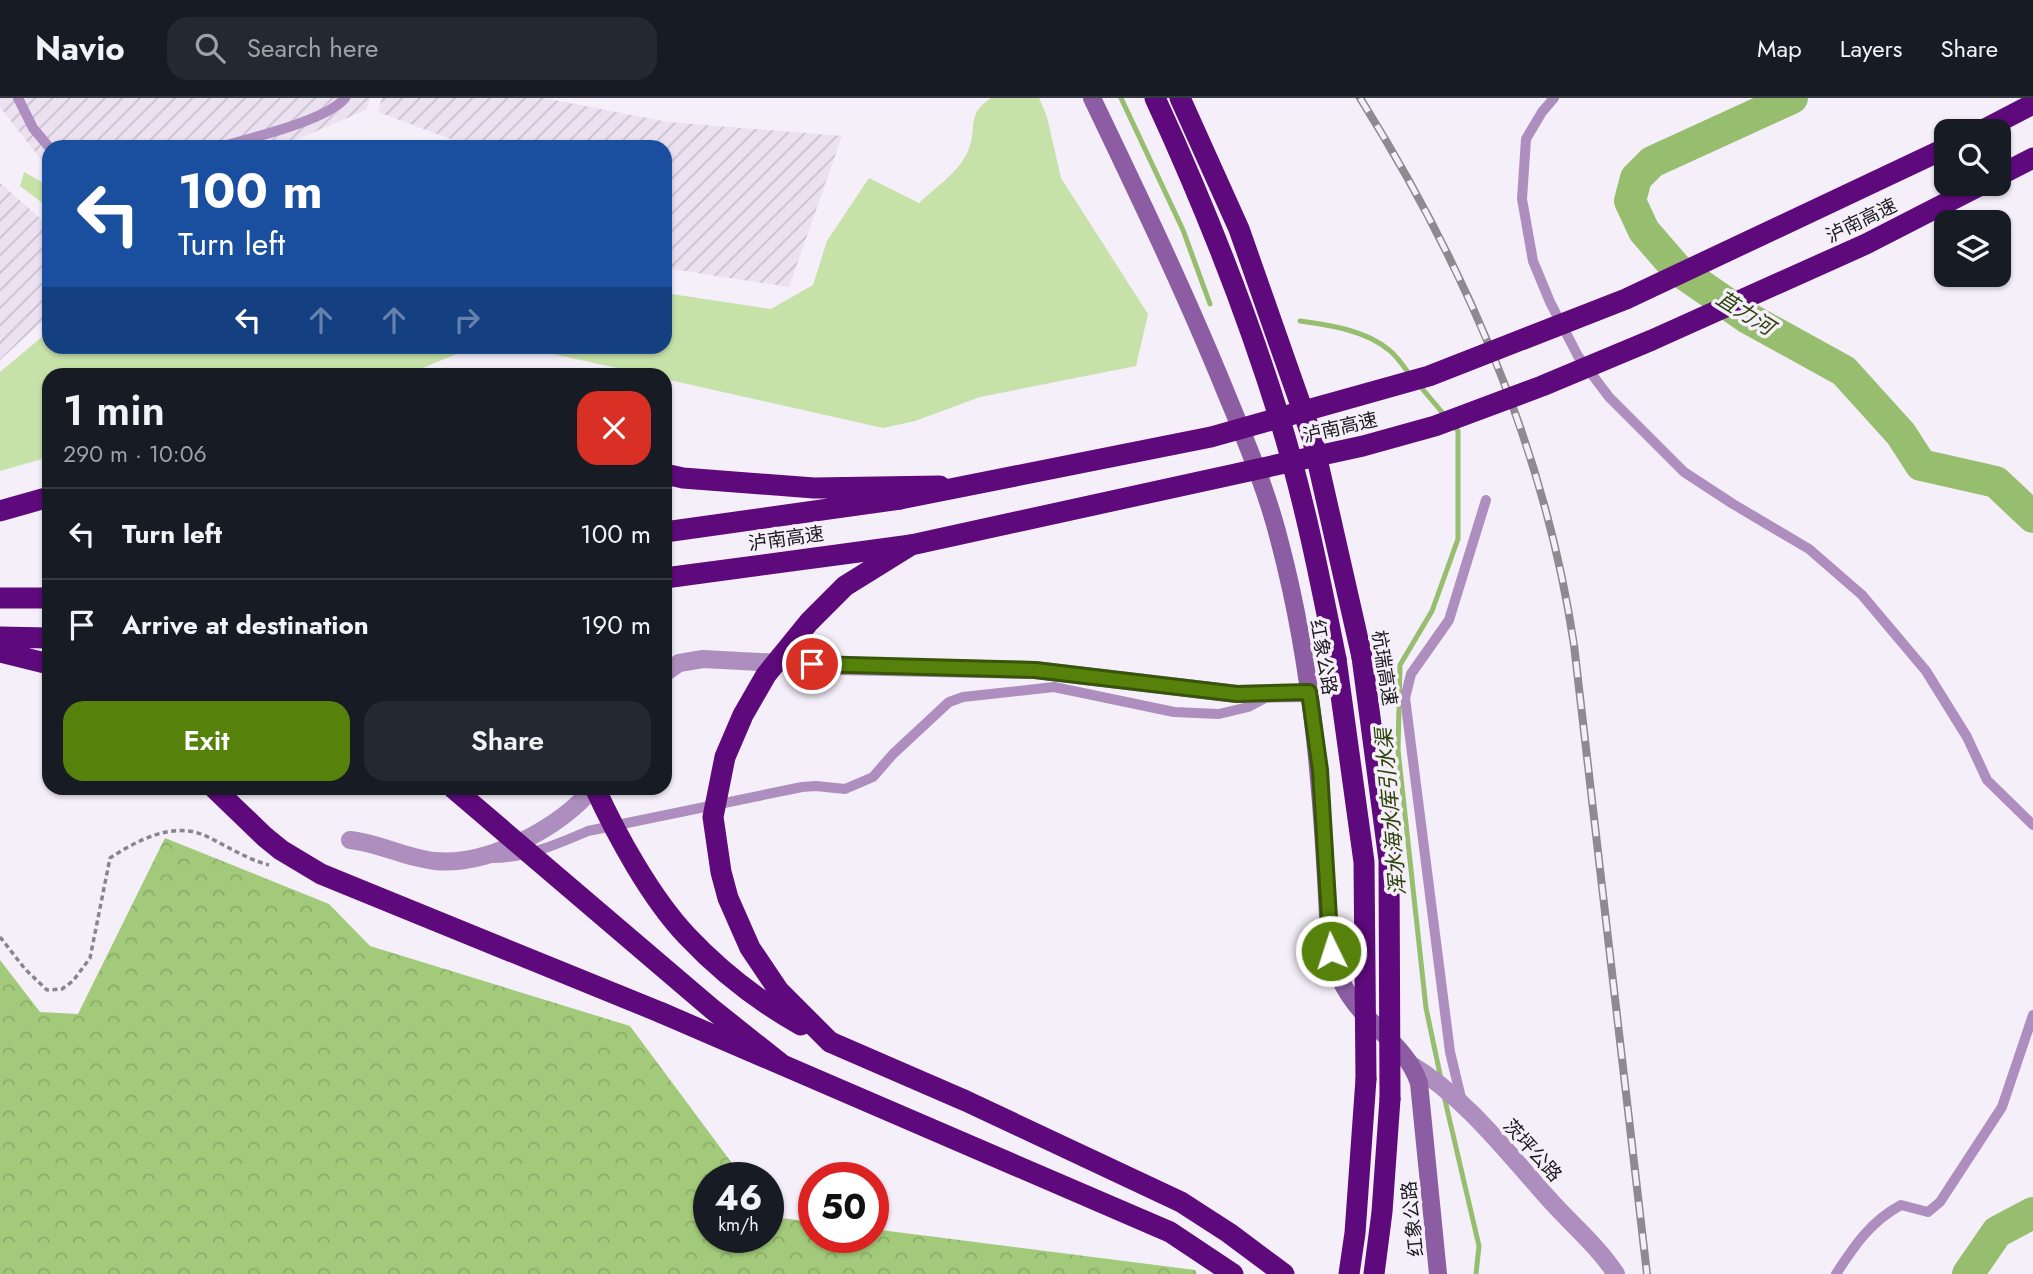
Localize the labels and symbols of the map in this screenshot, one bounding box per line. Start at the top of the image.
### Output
street label: 泸南高速 [1821,192,1901,249]
water label: 苴力河 [1710,284,1783,345]
street label: 泸南高速 [1300,406,1380,449]
street label: 泸南高速 [747,520,826,557]
street label: 红象公路 [1304,617,1343,697]
street label: 杭瑞高速 [1365,628,1404,708]
pin [782,634,842,694]
water label: 浑水海水库引水渠 [1368,724,1413,897]
position arrow [1294,914,1368,988]
street label: 茨坪公路 [1497,1113,1568,1188]
speed limit sign: 50 [798,1162,889,1253]
street label: 红象公路 [1395,1180,1430,1258]

